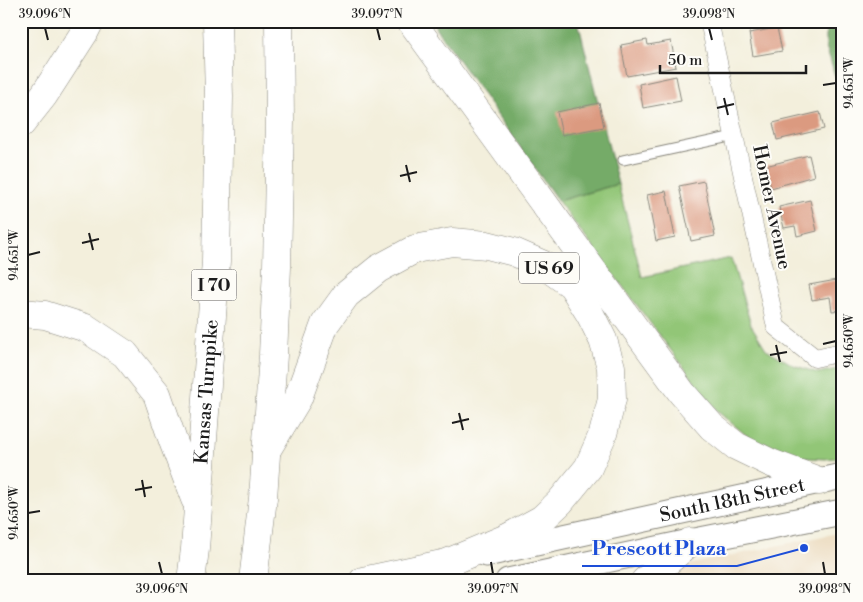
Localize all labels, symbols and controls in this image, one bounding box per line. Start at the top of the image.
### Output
text: 39.096°N [19,7,71,22]
text: 39.097°N [351,7,403,22]
text: 39.098°N [683,7,735,22]
scale bar [660,42,807,74]
text: 50 m [668,51,702,70]
text: 94.651°W [842,56,857,109]
street label: Homer Avenue [747,142,797,272]
text: 94.651°W [7,228,22,281]
road number: US 69 [519,252,579,284]
road number: I 70 [192,270,236,300]
text: 94.650°W [842,313,857,368]
street label: Kansas Turnpike [189,319,224,465]
street label: South 18th Street [657,472,807,528]
text: 94.650°W [7,485,22,540]
callout: Prescott Plaza [582,531,737,566]
text: Prescott Plaza [592,537,727,562]
text: 39.096°N [136,582,188,597]
text: 39.097°N [467,582,519,597]
text: 39.098°N [799,582,851,597]

